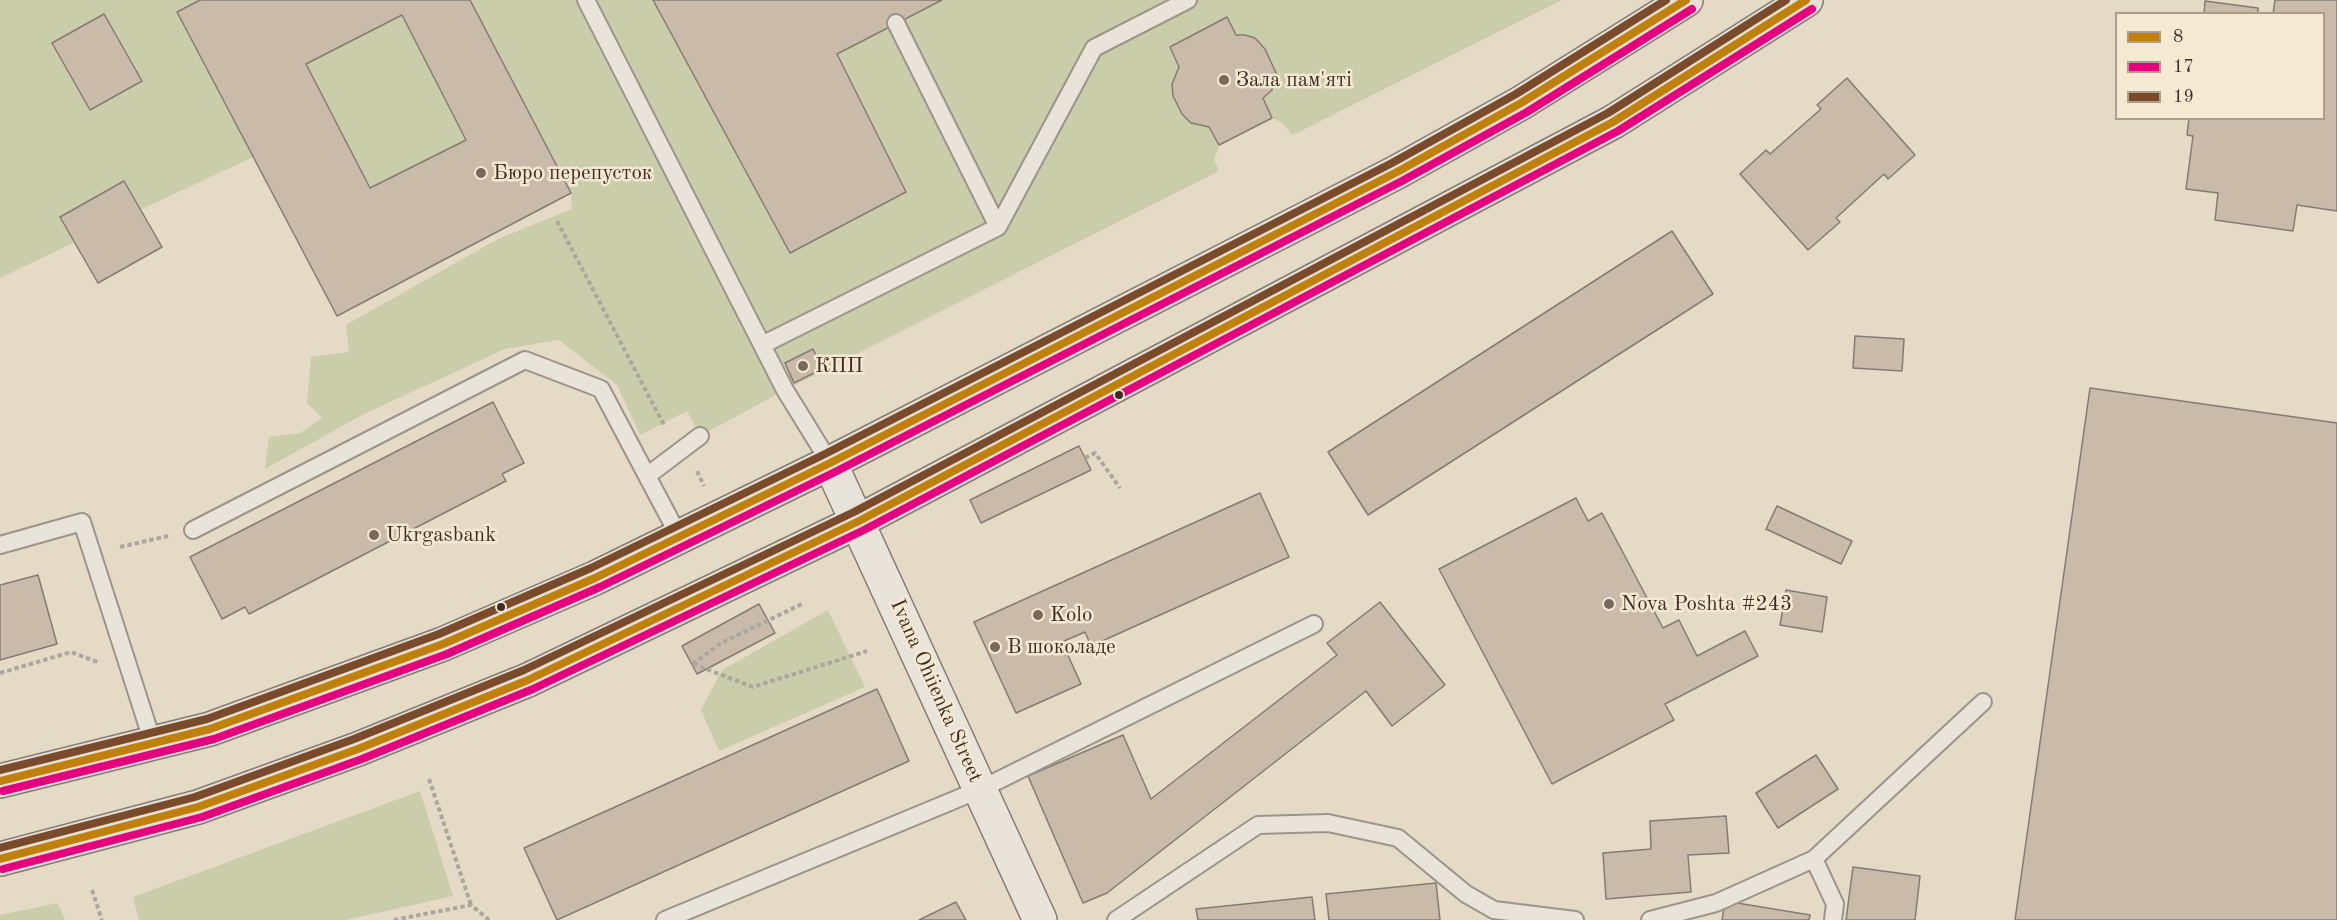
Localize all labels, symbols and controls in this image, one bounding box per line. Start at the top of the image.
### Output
legend [2115,12,2325,120]
text: 8 [2173,28,2183,46]
text: 17 [2173,58,2194,76]
place label: Зала пам'яті [1236,67,1352,93]
marker: Зала пам'яті [1217,73,1231,87]
text: 19 [2173,88,2194,106]
place label: Бюро перепусток [493,160,652,186]
marker: Бюро перепусток [474,166,488,180]
place label: КПП [815,353,863,379]
marker: КПП [796,359,810,373]
unlabelled marker [1113,389,1125,401]
place label: Ukrgasbank [386,522,496,548]
marker: Ukrgasbank [367,528,381,542]
place label: Nova Poshta #243 [1621,591,1792,617]
street label: Ivana Ohiienka Street [884,595,988,787]
marker: Nova Poshta #243 [1602,597,1616,611]
unlabelled marker [495,601,507,613]
place label: Kolo [1050,602,1092,628]
marker: Kolo [1031,608,1045,622]
place label: В шоколаде [1007,634,1116,660]
marker: В шоколаде [988,640,1002,654]

